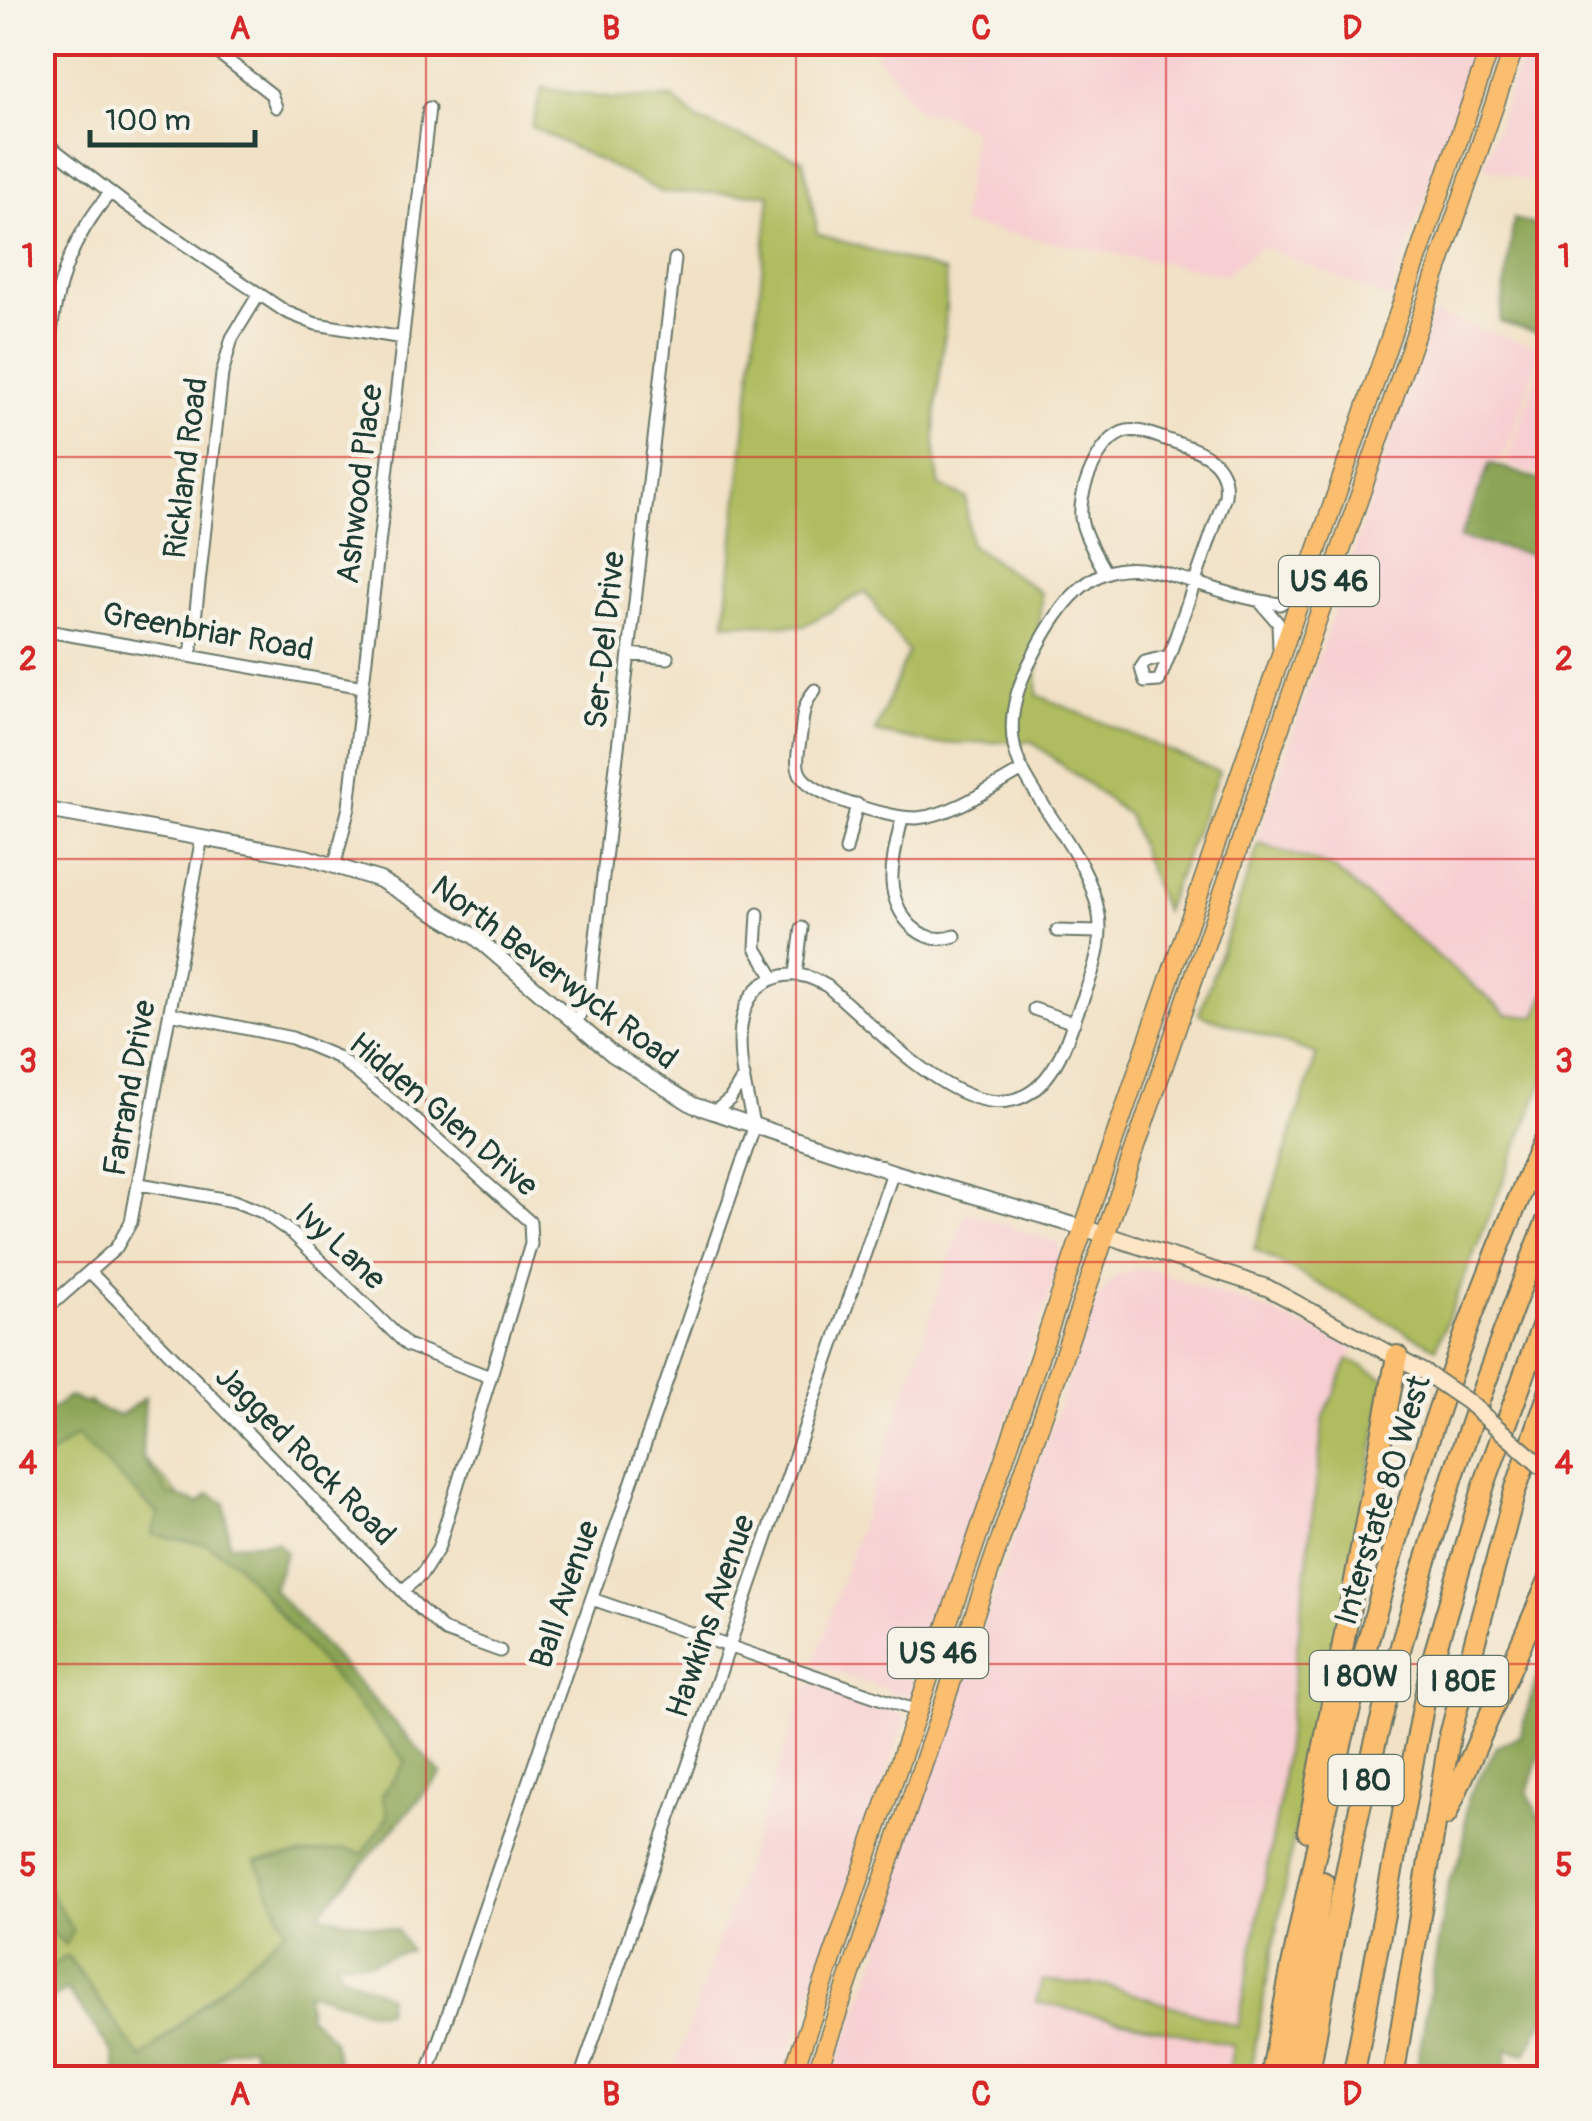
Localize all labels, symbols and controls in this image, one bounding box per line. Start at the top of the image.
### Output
text: A [230,9,251,49]
text: B [602,9,620,49]
text: C [971,9,991,49]
text: D [1342,9,1362,49]
scale bar [90,85,255,147]
text: 100 m [105,102,191,139]
text: 1 [22,237,34,277]
text: 1 [1558,237,1570,277]
street label: Rickland Road [155,375,217,561]
street label: Ashwood Place [328,382,392,586]
street label: Ser-Del Drive [576,549,634,731]
road number: US 46 [1279,556,1379,606]
street label: Greenbriar Road [99,594,316,670]
text: 2 [19,640,37,680]
text: 2 [1555,640,1573,680]
street label: North Beverwyck Road [423,867,686,1079]
street label: Farrand Drive [95,997,165,1179]
street label: Hidden Glen Drive [341,1024,546,1206]
text: 3 [19,1042,37,1082]
text: 3 [1555,1042,1573,1082]
street label: Ivy Lane [286,1195,394,1299]
street label: Jagged Rock Road [207,1357,404,1554]
street label: Interstate 80 West [1326,1371,1440,1630]
text: 4 [19,1444,38,1484]
text: 4 [1555,1444,1574,1484]
street label: Hawkins Avenue [657,1509,765,1723]
street label: Ball Avenue [521,1515,609,1673]
road number: US 46 [888,1628,988,1678]
road number: I 80W [1310,1651,1410,1701]
road number: I 80E [1418,1656,1508,1706]
road number: I 80 [1328,1755,1404,1805]
text: 5 [19,1846,37,1886]
text: 5 [1555,1846,1573,1886]
text: A [230,2075,251,2115]
text: B [602,2075,620,2115]
text: C [971,2075,991,2115]
text: D [1342,2075,1362,2115]

